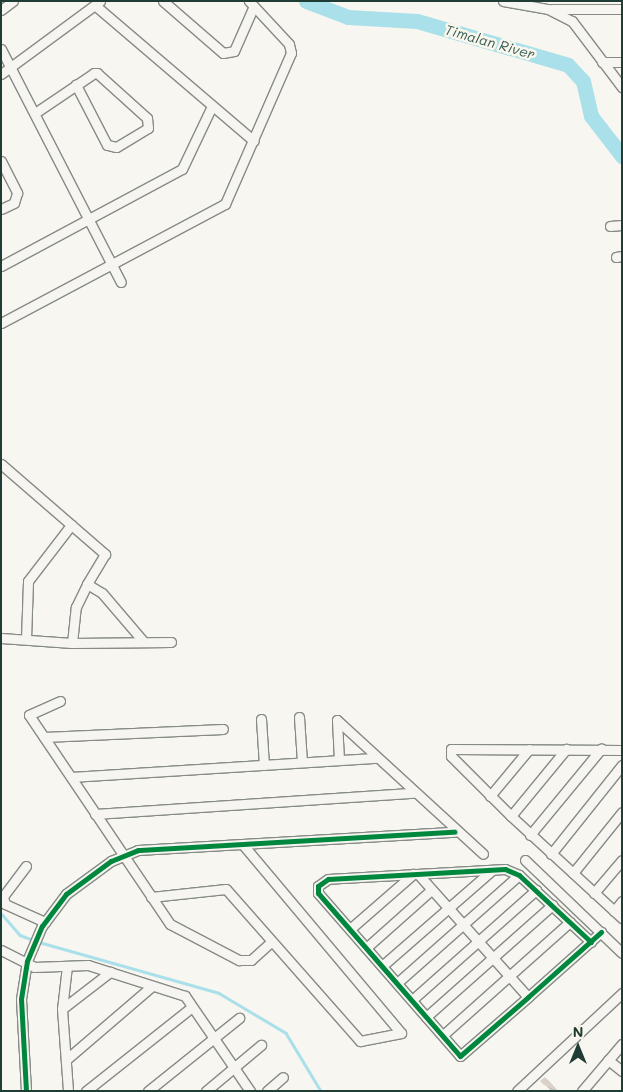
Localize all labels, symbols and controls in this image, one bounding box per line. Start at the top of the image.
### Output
water label: Timalan River [443,21,537,63]
north arrow [553,1022,603,1072]
text: N [573,1022,583,1041]

